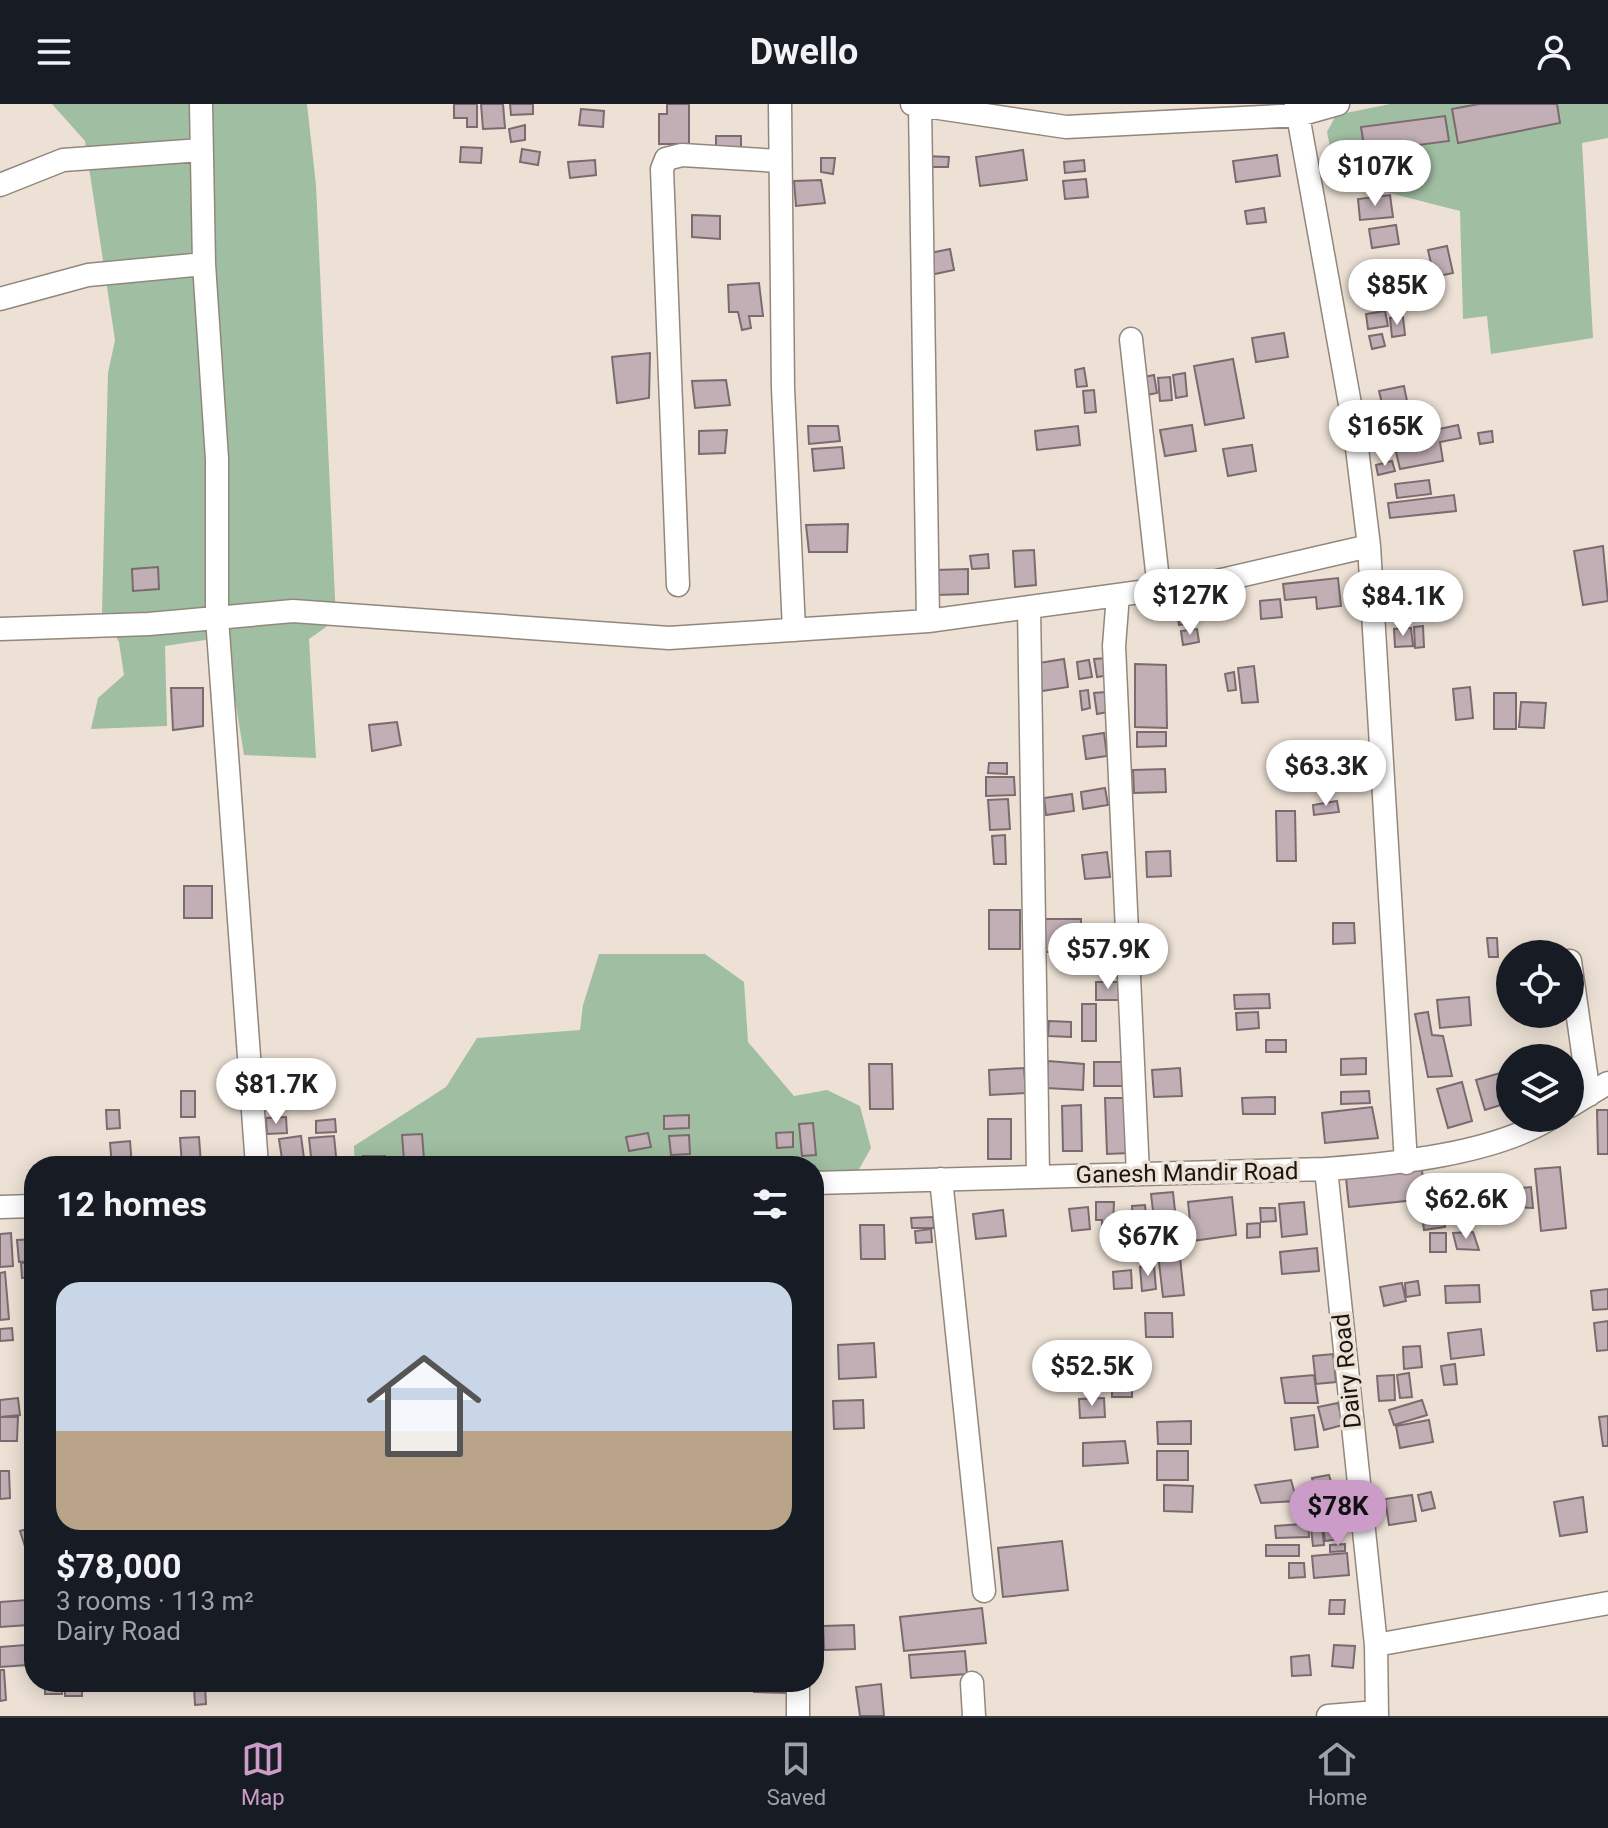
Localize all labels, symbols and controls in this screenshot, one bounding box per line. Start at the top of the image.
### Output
icon: menu [32,30,76,74]
icon: person [1532,30,1576,74]
text: Dwello [750,31,858,73]
pin: $107K [1319,140,1431,208]
text: $107K [1337,151,1413,181]
pin: $85K [1350,259,1444,327]
text: $85K [1366,270,1428,300]
pin: $165K [1329,400,1441,468]
text: $165K [1347,411,1423,441]
pin: $127K [1134,569,1246,637]
pin: $84.1K [1338,570,1468,638]
text: $127K [1152,580,1228,610]
text: $84.1K [1361,581,1445,611]
pin: $63.3K [1261,740,1391,808]
text: $63.3K [1284,751,1368,781]
pin: $57.9K [1043,923,1173,991]
text: $57.9K [1066,934,1150,964]
map controls [1496,940,1584,1132]
button: locate [1496,940,1584,1028]
button: layers [1496,1044,1584,1132]
pin: $81.7K [211,1058,341,1126]
text: $81.7K [234,1069,318,1099]
street label: Ganesh Mandir Road [1075,1157,1299,1189]
pin: $62.6K [1401,1173,1531,1241]
icon: filters [748,1182,792,1226]
text: 12 homes [56,1184,207,1224]
text: $62.6K [1424,1184,1508,1214]
pin: $67K [1101,1210,1195,1278]
text: $67K [1117,1221,1179,1251]
street label: Dairy Road [1327,1312,1367,1430]
icon: home [352,1334,496,1478]
pin: $52.5K [1027,1340,1157,1408]
text: $52.5K [1050,1351,1134,1381]
pin: $78K [1291,1480,1385,1548]
text: $78K [1307,1491,1369,1521]
text: $78,000 [56,1546,181,1586]
text: 3 rooms · 113 m² [56,1586,254,1616]
text: Dairy Road [56,1616,181,1646]
tab: Map [241,1737,285,1810]
tab: Saved [767,1737,826,1810]
tab: Home [1308,1737,1367,1810]

